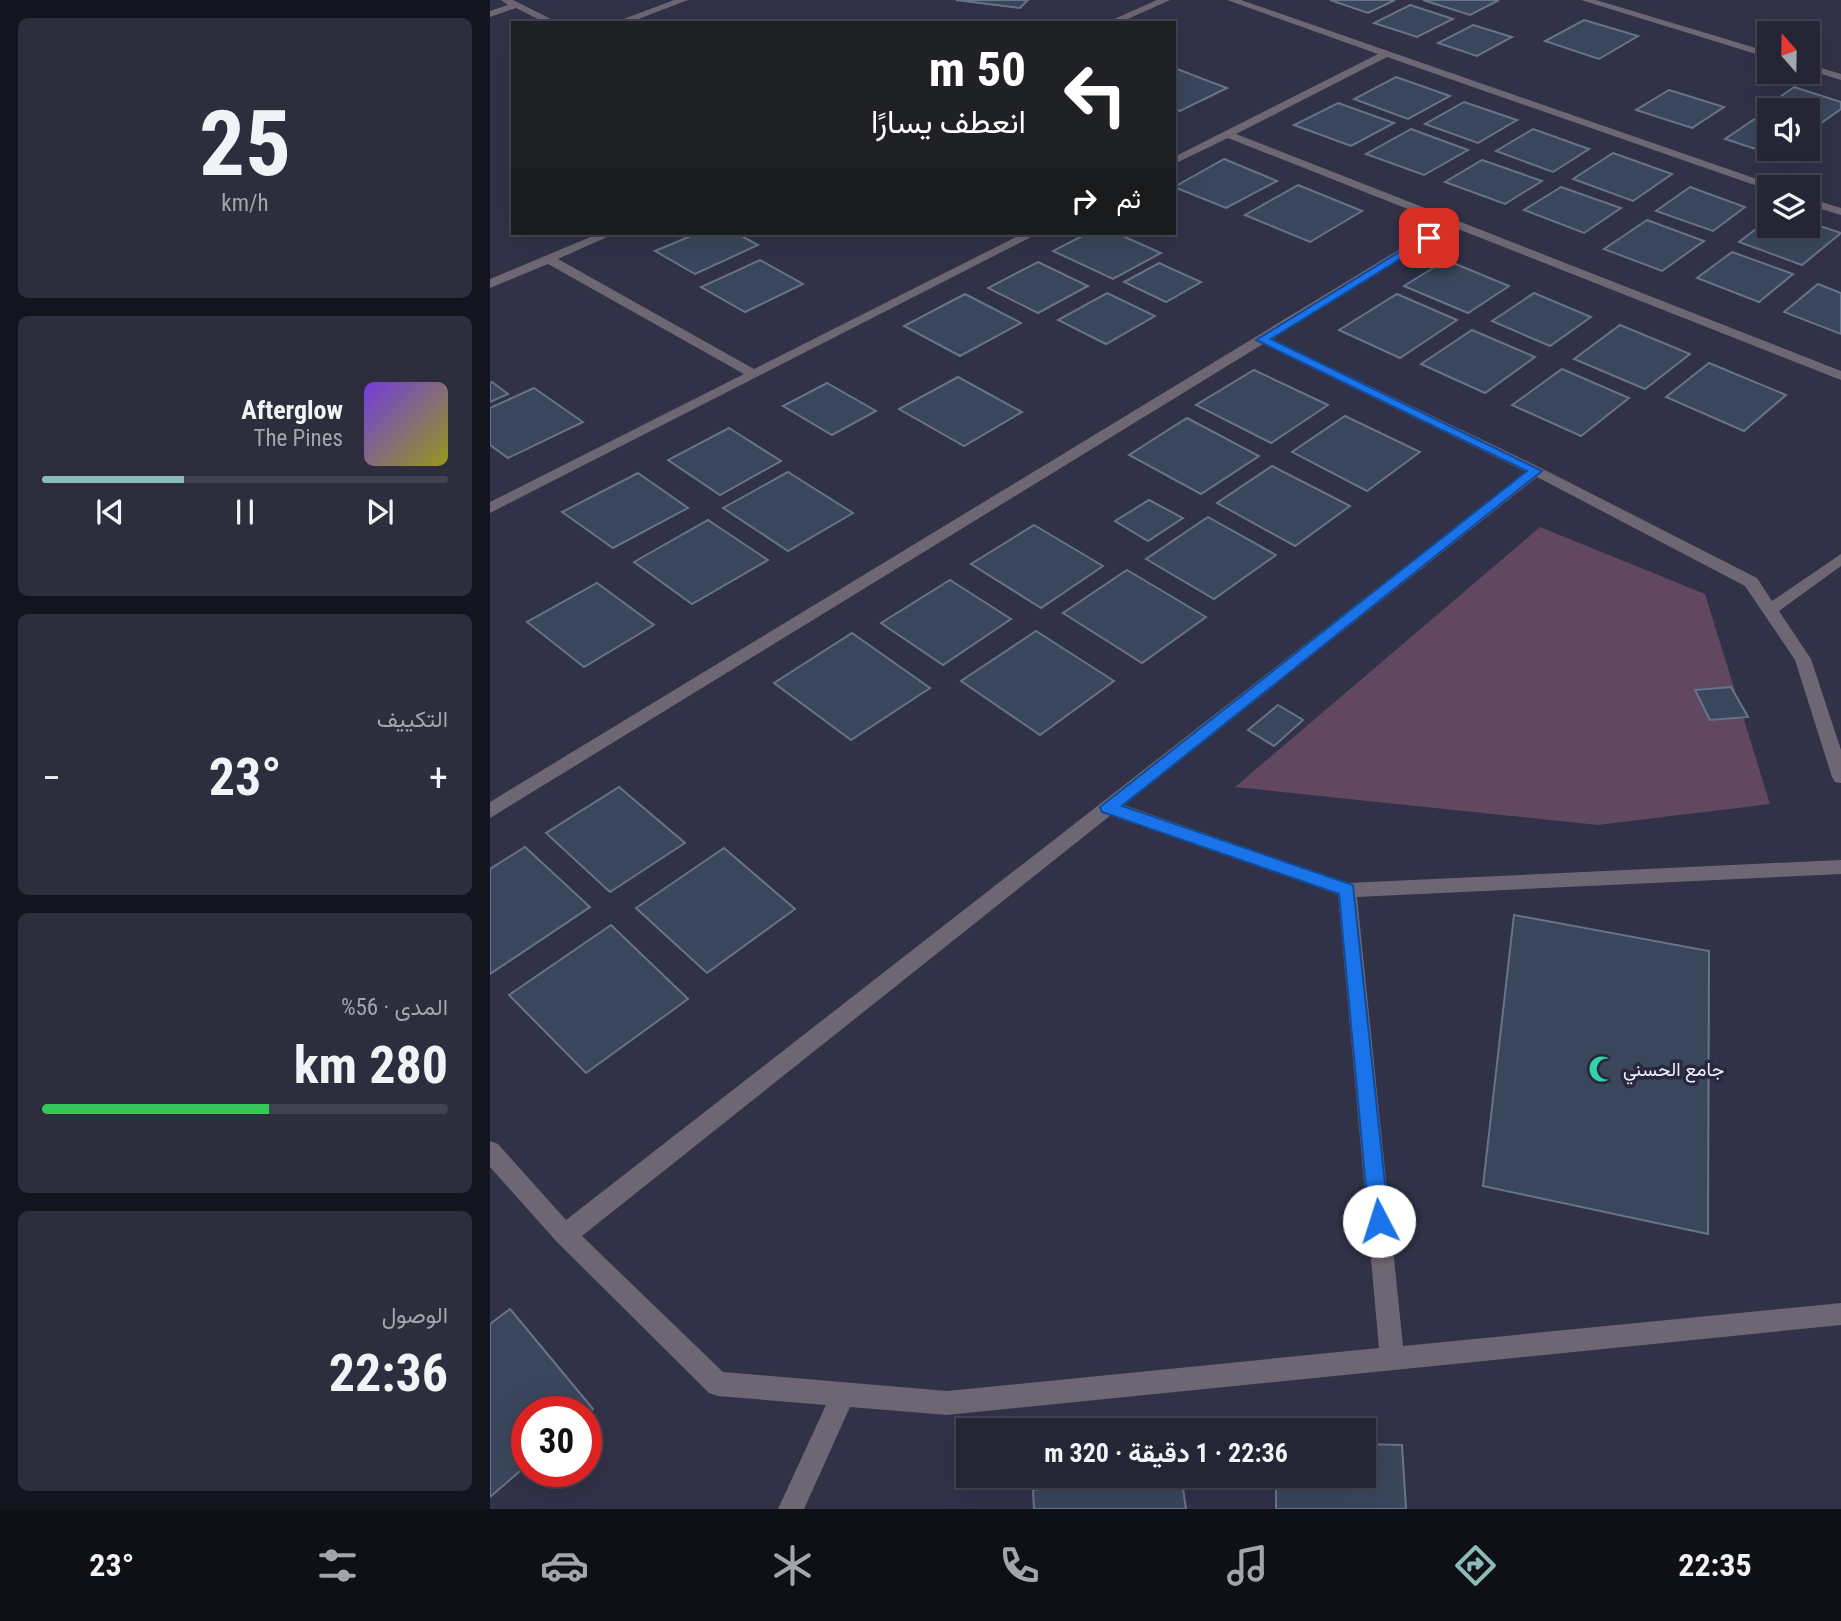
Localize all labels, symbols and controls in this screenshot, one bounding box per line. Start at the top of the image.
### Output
north arrow [1757,21,1820,84]
map controls [1757,21,1820,238]
text: 50 m [929,41,1026,98]
icon: left [1050,49,1141,140]
text: 25 [199,91,291,197]
button: sound [1757,98,1820,161]
text: انعطف يسارًا [871,103,1026,141]
button: layers [1757,175,1820,238]
icon: right [1065,182,1103,220]
text: ثم [1117,184,1141,214]
text: km/h [221,190,269,217]
pin [1399,208,1459,268]
icon: arrive [1410,219,1448,257]
text: Afterglow [241,395,343,425]
text: The Pines [253,425,343,452]
icon: previous [91,493,129,531]
icon: pause [226,493,264,531]
icon: next [361,493,399,531]
text: التكييف [377,706,448,733]
text: 23° [209,747,281,808]
text: − [42,756,61,800]
text: + [429,756,448,800]
text: المدى · 56% [341,994,448,1021]
text: 280 km [294,1035,448,1096]
mosque icon: جامع الحسني [1587,1054,1617,1084]
place label: جامع الحسني [1623,1058,1724,1085]
position arrow [1342,1184,1416,1258]
text: الوصول [382,1302,448,1329]
text: 22:36 [329,1343,448,1404]
speed limit sign: 30 [511,1396,602,1487]
text: 22:36 · 1 دقيقة · 320 m [1044,1438,1288,1468]
icon: filters [313,1541,362,1590]
icon: car [540,1541,589,1590]
icon: climate [768,1541,817,1590]
icon: phone [995,1541,1044,1590]
icon: music [1223,1541,1272,1590]
icon: directions [1451,1541,1500,1590]
text: 23° [89,1546,134,1584]
text: 22:35 [1678,1546,1752,1584]

